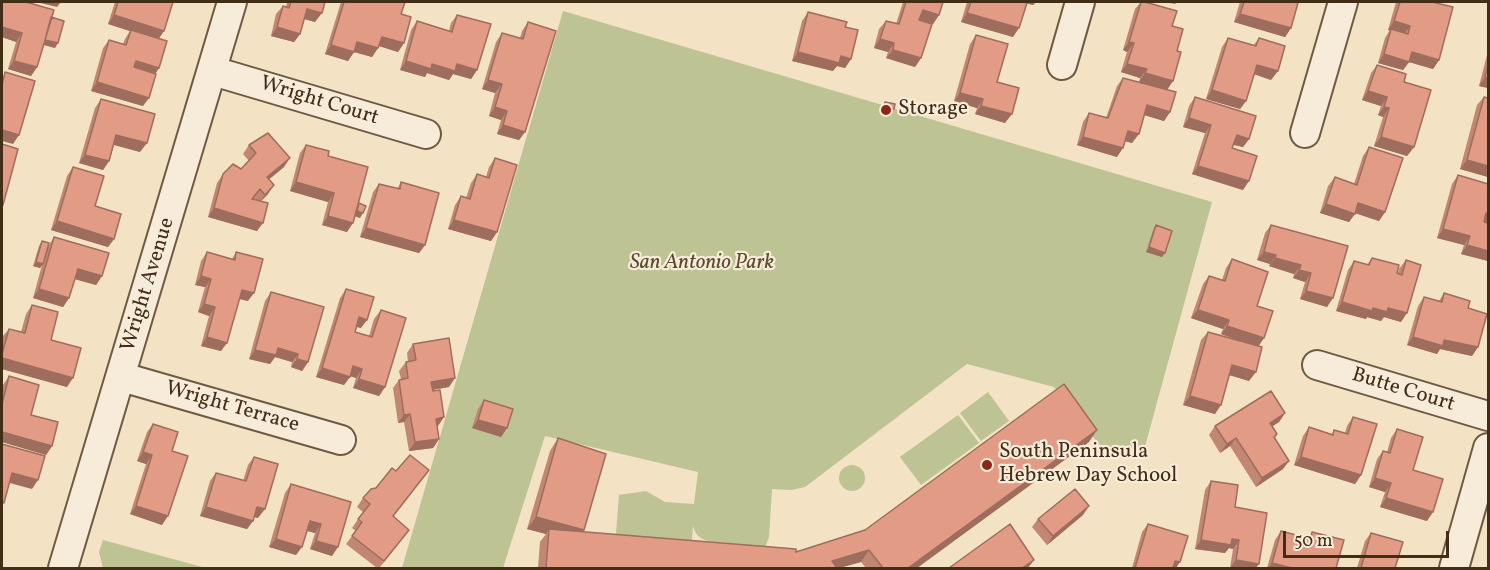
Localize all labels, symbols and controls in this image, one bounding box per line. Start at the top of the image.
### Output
street label: Wright Court [257,72,381,132]
place label: Storage [898,97,968,123]
marker: Storage [879,103,893,117]
street label: Wright Avenue [117,215,181,355]
park label: San Antonio Park [630,251,774,277]
street label: Butte Court [1348,363,1458,419]
street label: Wright Terrace [162,377,302,439]
place label: South Peninsula Hebrew Day School [999,440,1177,490]
marker: South Peninsula Hebrew Day School [980,458,994,472]
scale bar [1286,519,1452,557]
text: 50 m [1294,529,1333,554]

